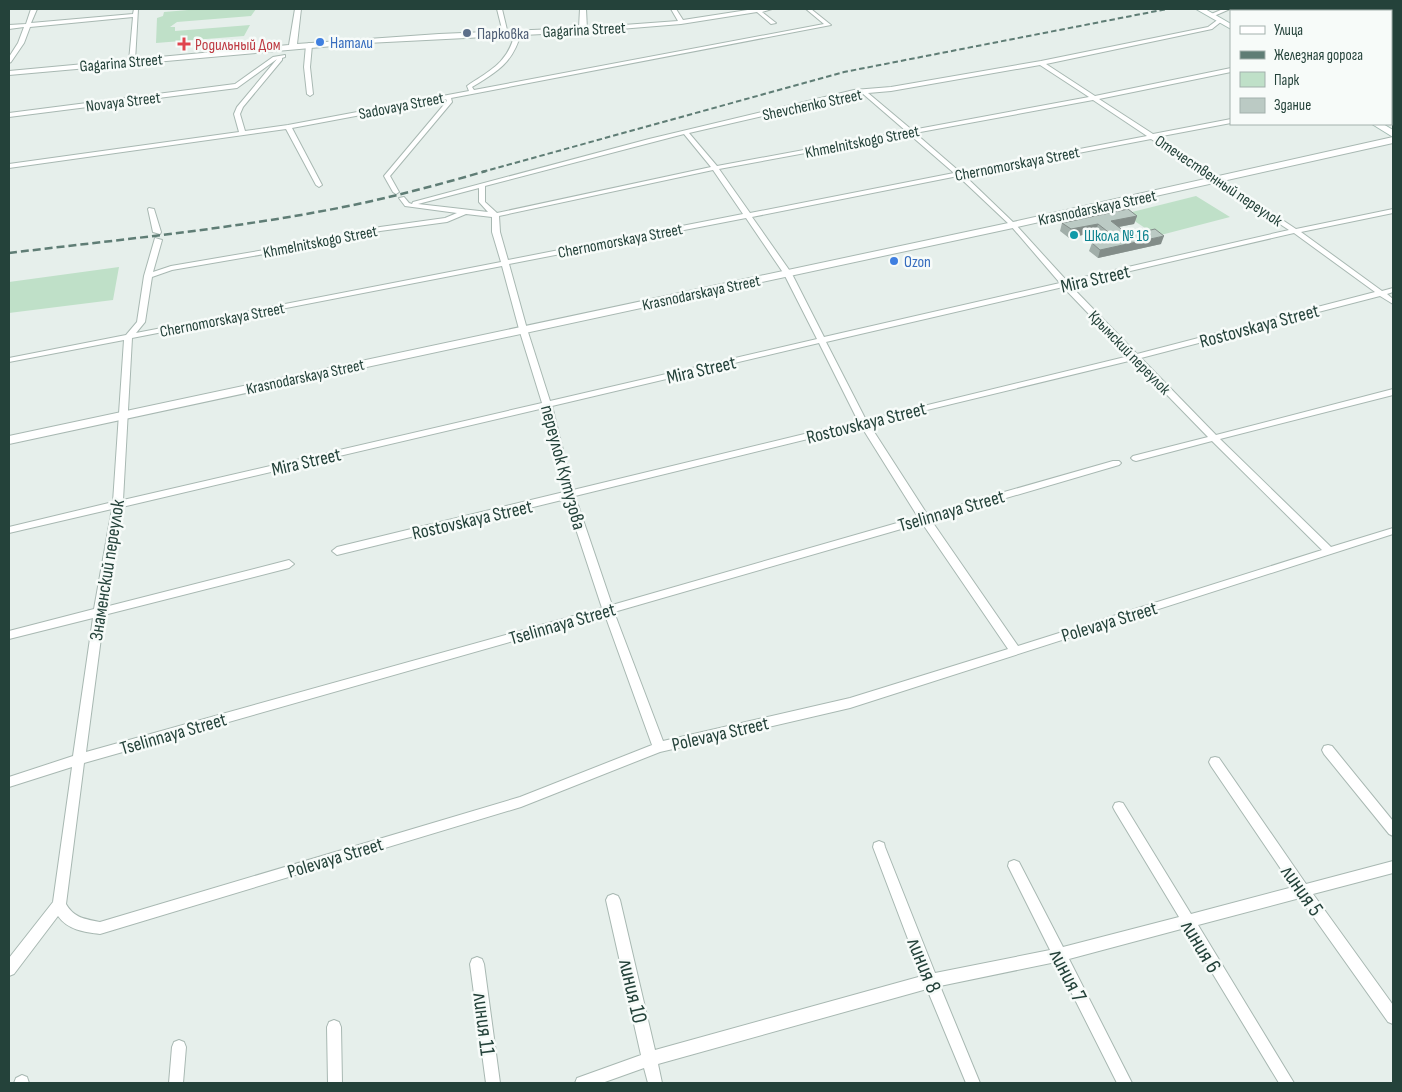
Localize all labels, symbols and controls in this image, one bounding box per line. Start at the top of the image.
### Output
legend [1230,10,1392,125]
street label: Gagarina Street [542,19,626,42]
text: Улица [1274,21,1303,40]
place label: Парковка [477,25,529,44]
marker: Парковка [461,27,473,39]
place label: Натали [330,34,373,53]
place label: Родильный Дом [195,36,281,55]
marker: Натали [314,36,326,48]
marker: Родильный Дом [177,37,191,51]
text: Железная дорога [1274,46,1363,65]
street label: Gagarina Street [79,50,164,77]
text: Парк [1274,71,1300,90]
street label: Shevchenko Street [761,86,864,125]
street label: Novaya Street [85,88,162,116]
street label: Sadovaya Street [357,89,446,124]
text: Здание [1274,96,1311,115]
street label: Khmelnitskogo Street [804,122,921,163]
street label: Отечественный переулок [1151,132,1286,231]
street label: Chernomorskaya Street [953,143,1081,186]
street label: Krasnodarskaya Street [1036,187,1158,230]
street label: Chernomorskaya Street [556,220,684,263]
street label: Khmelnitskogo Street [262,222,379,263]
place label: Школа № 16 [1084,227,1149,246]
marker: Школа № 16 [1068,229,1080,241]
place label: Ozon [904,253,931,272]
marker: Ozon [888,255,900,267]
street label: Mira Street [1058,260,1132,299]
street label: Krasnodarskaya Street [640,272,762,315]
street label: Chernomorskaya Street [158,299,286,342]
street label: Rostovskaya Street [1197,299,1322,353]
street label: Крымский переулок [1084,307,1175,400]
street label: Mira Street [664,351,738,390]
street label: Krasnodarskaya Street [244,356,366,399]
street label: Rostovskaya Street [804,397,929,449]
street label: переулок Кутузова [535,402,590,532]
street label: Mira Street [269,443,343,482]
street label: Tselinnaya Street [896,485,1007,538]
street label: Rostovskaya Street [410,495,535,545]
street label: Знаменский переулок [85,497,130,642]
street label: Polevaya Street [1059,597,1160,648]
street label: Tselinnaya Street [507,598,618,651]
street label: Tselinnaya Street [118,708,229,761]
street label: Polevaya Street [670,712,771,757]
street label: Polevaya Street [285,833,386,884]
street label: линия 5 [1275,860,1329,922]
street label: линия 6 [1174,915,1227,978]
street label: линия 8 [900,934,947,997]
street label: линия 7 [1043,945,1093,1007]
street label: линия 10 [612,957,653,1026]
street label: линия 11 [466,991,501,1057]

